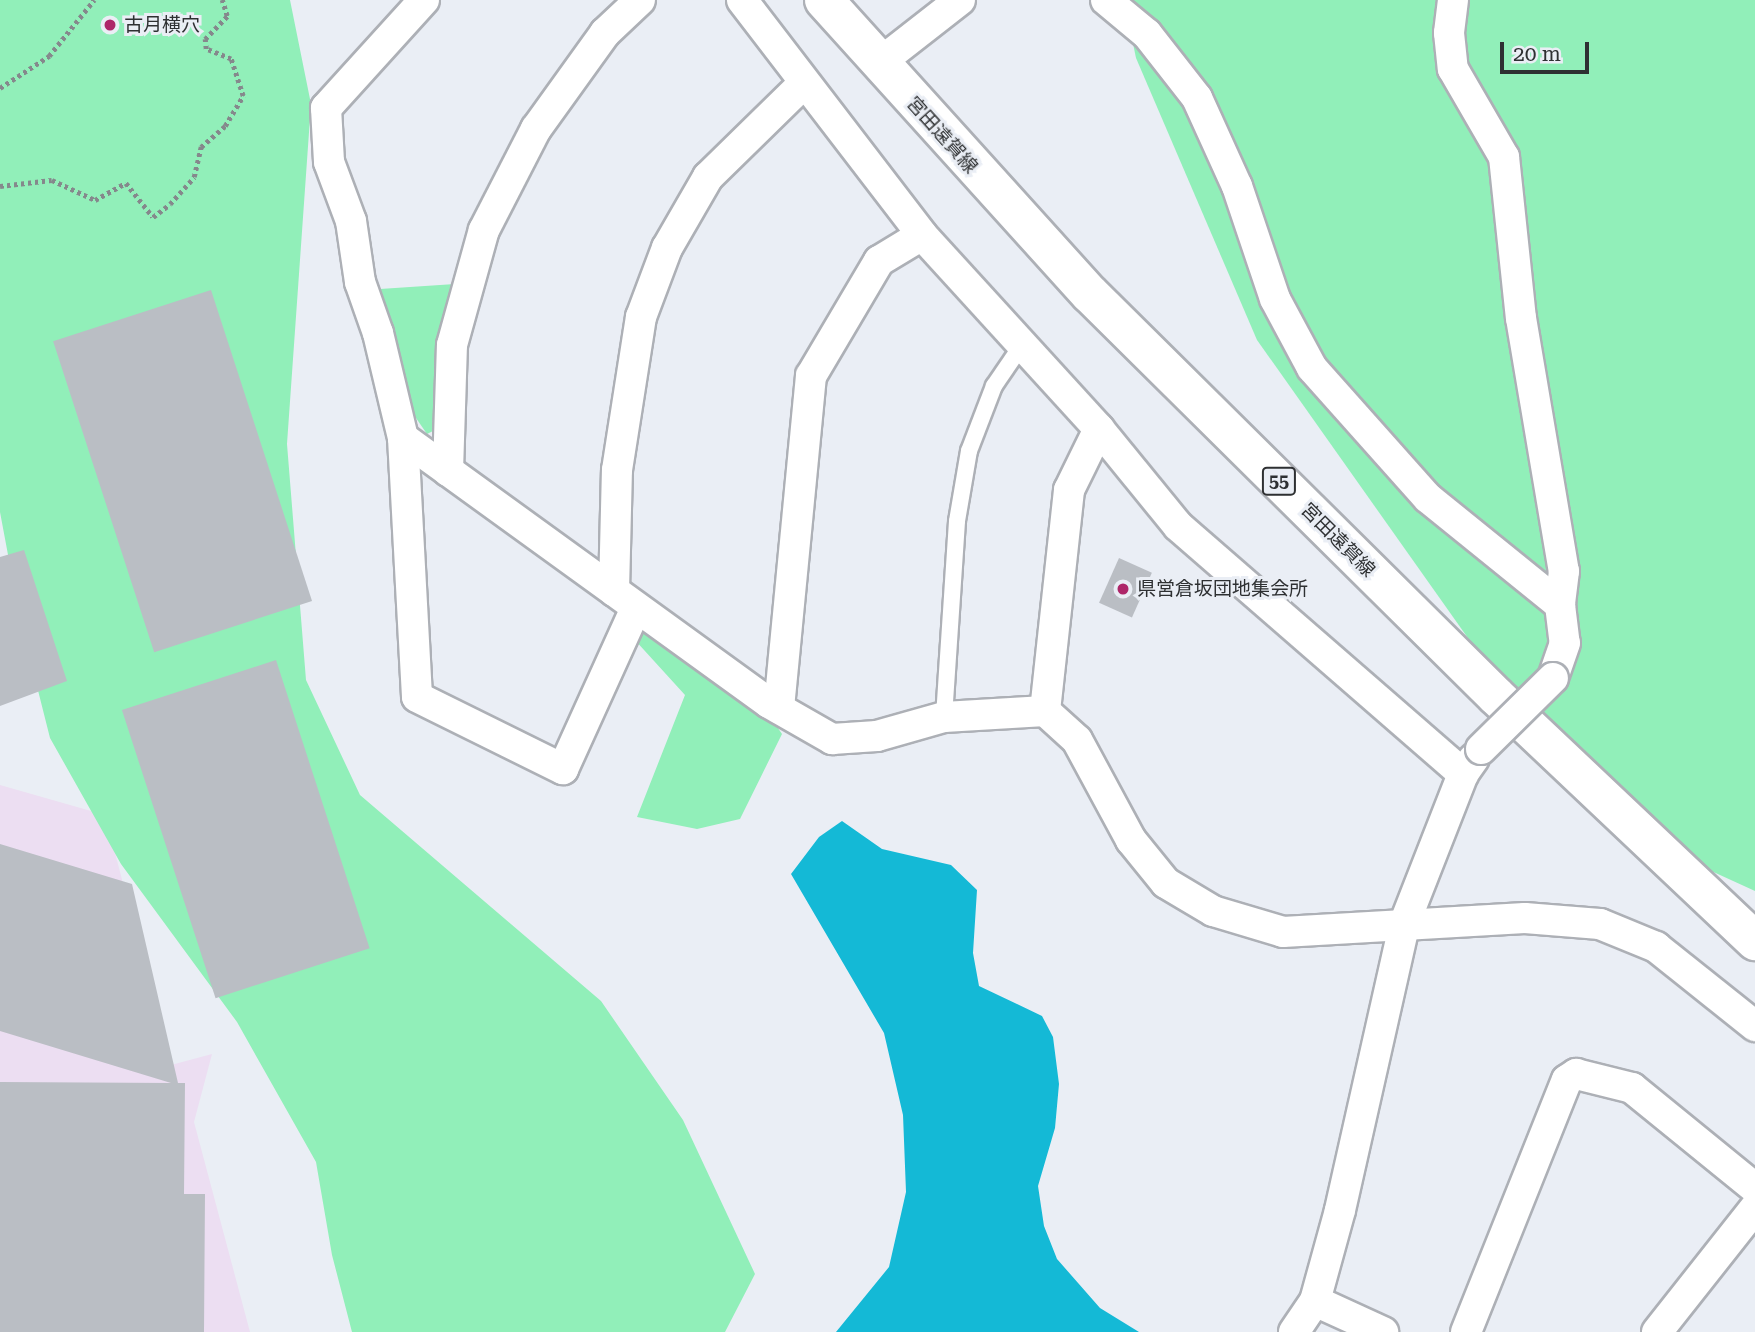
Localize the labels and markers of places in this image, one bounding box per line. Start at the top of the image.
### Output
place label: 古月横穴 [124,14,200,36]
marker: 古月横穴 [102,17,118,33]
place label: 県営倉坂団地集会所 [1137,578,1308,600]
marker: 県営倉坂団地集会所 [1115,581,1131,597]

